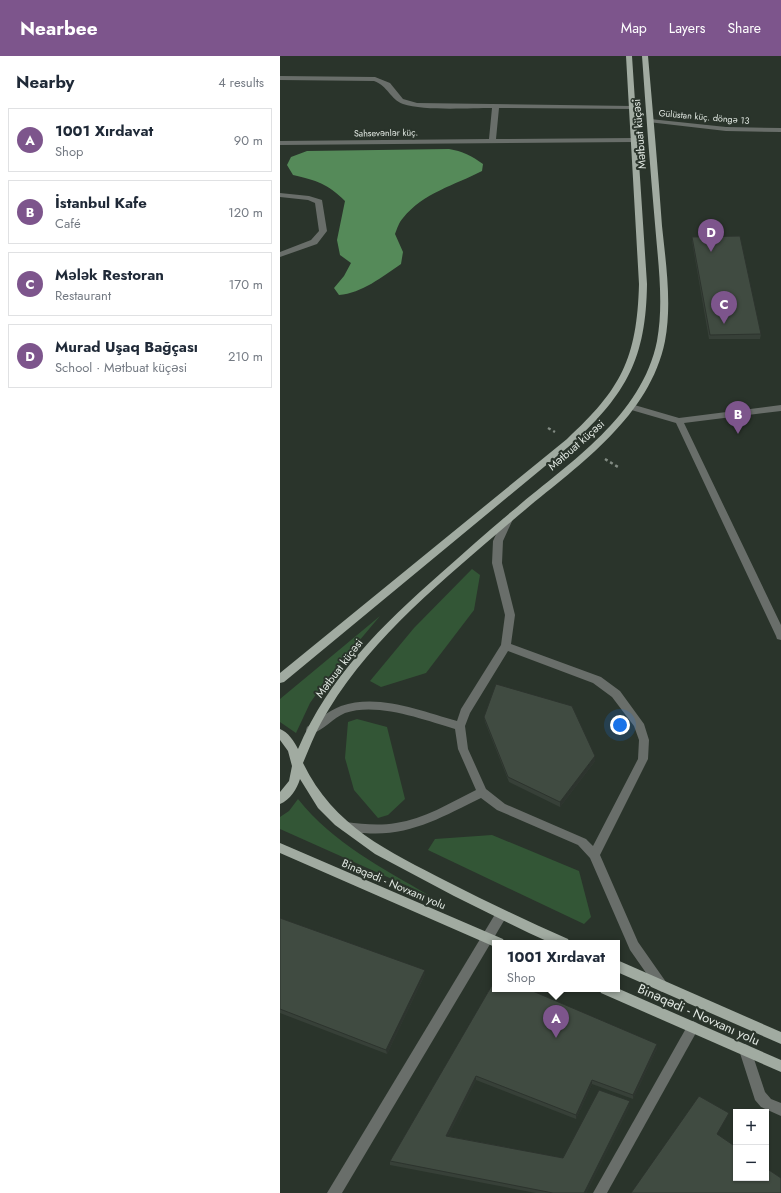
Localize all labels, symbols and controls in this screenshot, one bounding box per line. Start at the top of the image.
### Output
text: Nearbee [20,15,98,42]
text: Map [621,18,647,38]
text: Layers [669,18,705,38]
text: Share [727,18,761,38]
text: Nearby [16,70,74,94]
text: 4 results [218,73,264,92]
street label: Mətbuat küçəsi [628,98,650,170]
street label: Gülüstan küç. döngə 13 [658,106,750,127]
text: 1001 Xırdavat [55,120,153,142]
street label: Sahsevənlər küç. [354,125,418,140]
text: A [25,131,35,150]
text: 90 m [234,131,263,150]
text: Shop [55,142,83,161]
text: İstanbul Kafe [55,192,147,214]
text: B [26,203,34,222]
text: 120 m [228,203,263,222]
text: Café [55,214,81,233]
pin: D [698,219,724,252]
text: Mələk Restoran [55,264,164,286]
text: C [25,275,35,294]
text: 170 m [228,275,263,294]
text: Restaurant [55,286,111,305]
pin: C [711,291,737,324]
text: Murad Uşaq Bağçası [55,336,198,358]
text: D [25,347,35,366]
text: 210 m [228,347,263,366]
text: School · Mətbuat küçəsi [55,358,187,377]
pin: B [725,401,751,434]
street label: Mətbuat küçəsi [544,416,608,474]
street label: Mətbuat küçəsi [311,635,367,701]
your location [610,715,630,735]
street label: Binəqədi - Novxanı yolu [339,855,449,913]
popup [492,940,620,992]
text: 1001 Xırdavat [507,946,605,968]
text: Shop [507,968,535,987]
street label: Binəqədi - Novxanı yolu [635,979,763,1050]
pin: A [543,1005,569,1038]
map controls [733,1109,769,1181]
button: + [733,1109,769,1145]
button: − [733,1145,769,1181]

